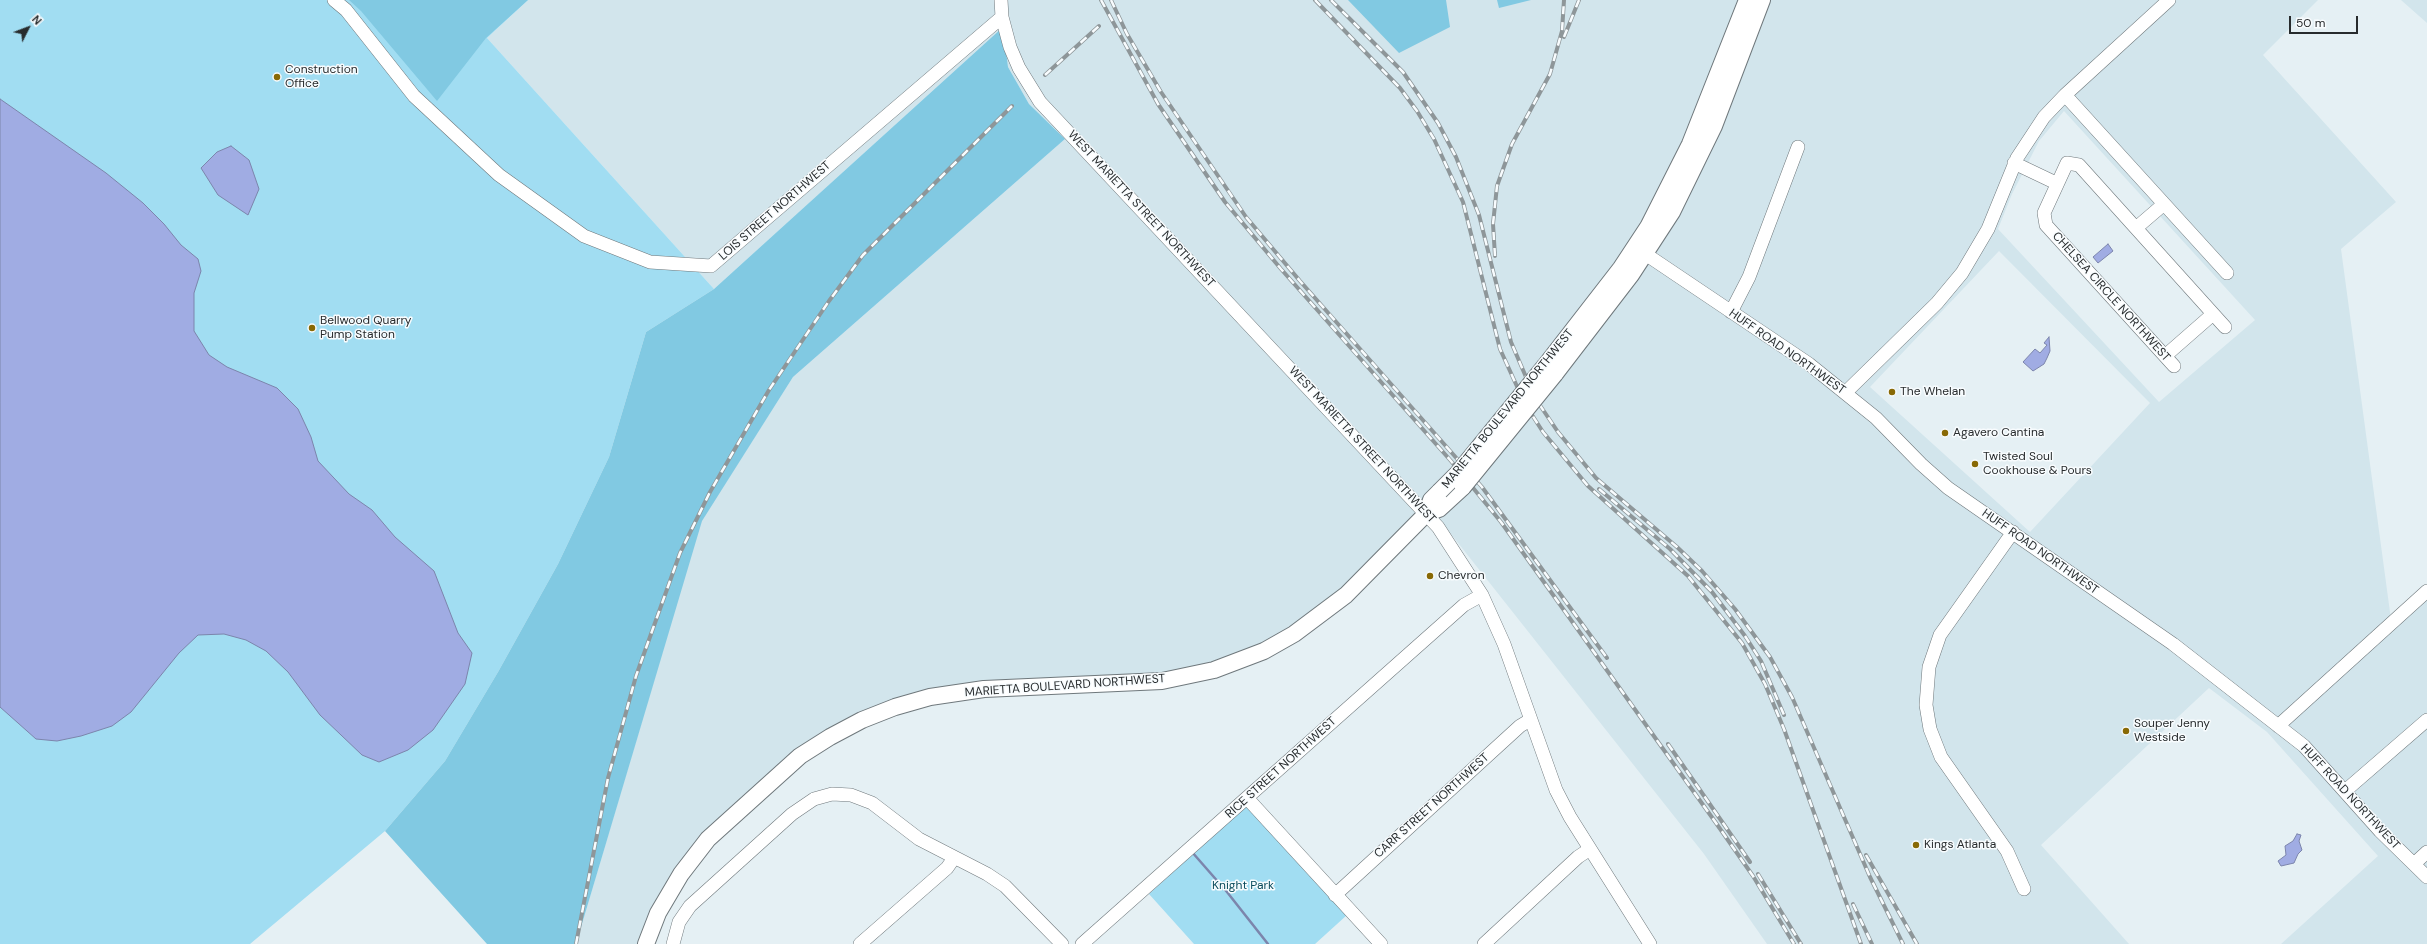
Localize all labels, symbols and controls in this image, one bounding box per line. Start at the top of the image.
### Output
north arrow [8,8,48,48]
scale bar [2291,8,2360,34]
text: N [29,12,45,28]
text: 50 m [2296,15,2325,31]
place label: Construction Office [285,63,358,91]
marker: Construction Office [272,72,282,82]
street label: WEST MARIETTA STREET NORTHWEST [1064,128,1218,290]
street label: LOIS STREET NORTHWEST [716,159,834,263]
street label: CHELSEA CIRCLE NORTHWEST [2049,229,2173,365]
street label: HUFF ROAD NORTHWEST [1726,306,1848,398]
place label: Bellwood Quarry Pump Station [320,314,412,342]
marker: Bellwood Quarry Pump Station [307,323,317,333]
street label: MARIETTA BOULEVARD NORTHWEST [1439,326,1577,492]
street label: WEST MARIETTA STREET NORTHWEST [1285,364,1439,526]
place label: The Whelan [1900,385,1965,399]
marker: The Whelan [1887,387,1897,397]
place label: Agavero Cantina [1953,426,2044,440]
marker: Agavero Cantina [1940,428,1950,438]
place label: Twisted Soul Cookhouse & Pours [1983,450,2092,478]
marker: Twisted Soul Cookhouse & Pours [1970,459,1980,469]
street label: HUFF ROAD NORTHWEST [1979,506,2101,598]
place label: Chevron [1438,569,1485,583]
marker: Chevron [1425,571,1435,581]
street label: MARIETTA BOULEVARD NORTHWEST [964,672,1166,700]
street label: RICE STREET NORTHWEST [1223,714,1339,822]
place label: Souper Jenny Westside [2134,717,2210,745]
marker: Souper Jenny Westside [2121,726,2131,736]
street label: HUFF ROAD NORTHWEST [2297,741,2403,853]
street label: CARR STREET NORTHWEST [1372,751,1492,861]
place label: Kings Atlanta [1924,838,1996,852]
marker: Kings Atlanta [1911,840,1921,850]
park label: Knight Park [1212,879,1274,893]

